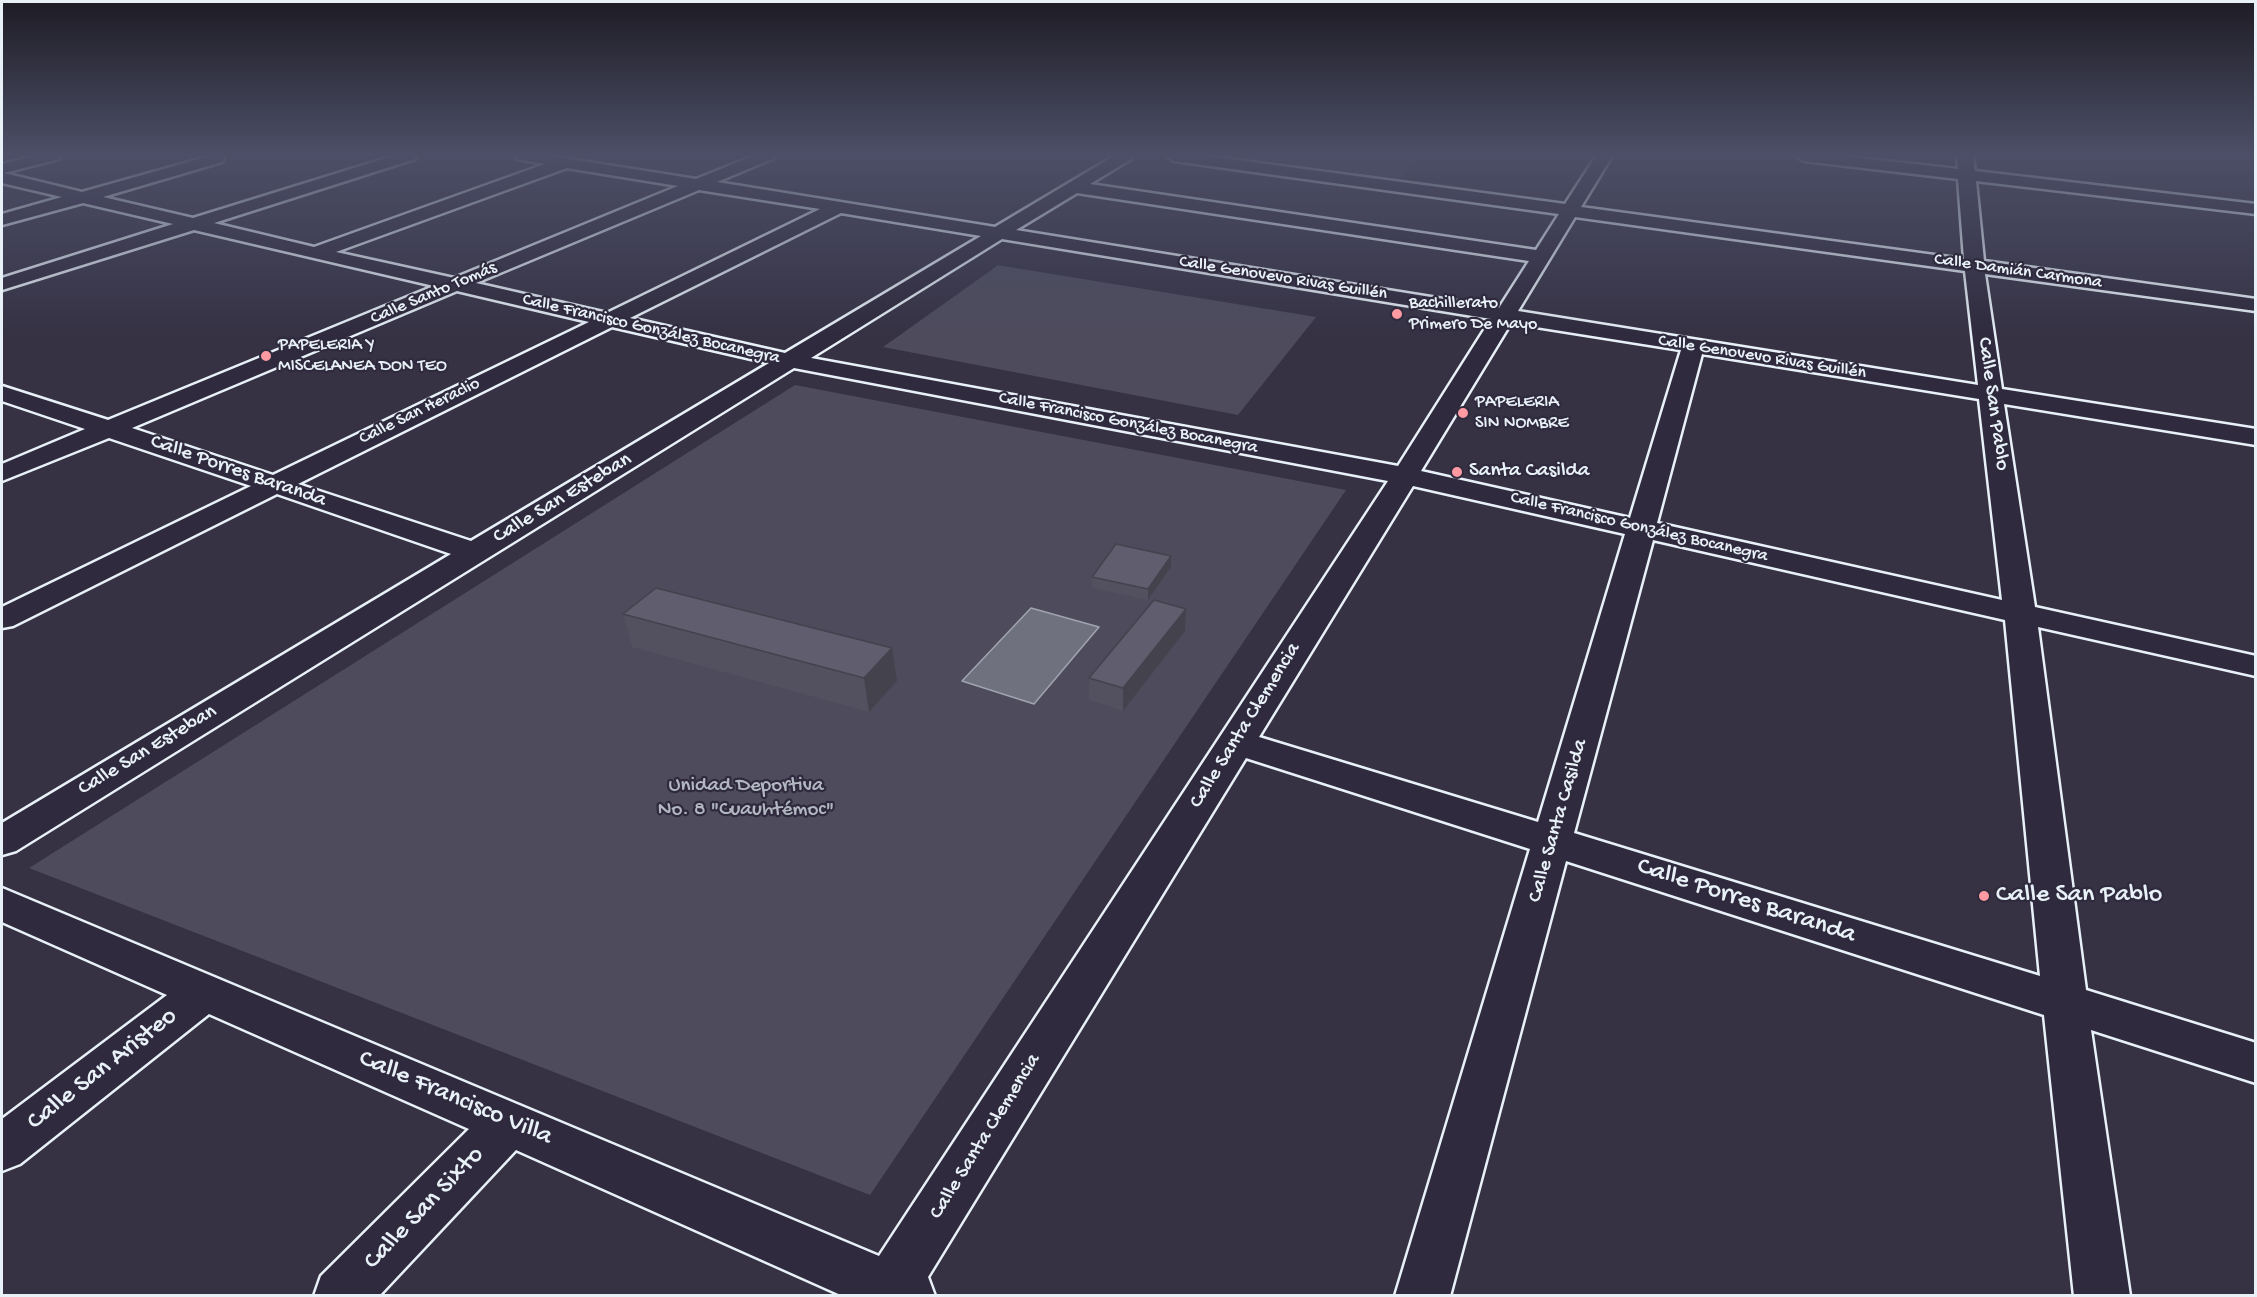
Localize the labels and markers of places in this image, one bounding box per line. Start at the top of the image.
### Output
place label: Bachillerato Primero De Mayo [1409,293,1537,336]
marker: Bachillerato Primero De Mayo [1390,307,1404,321]
place label: PAPELERIA Y MISCELANEA DON TEO [278,335,447,378]
marker: PAPELERIA Y MISCELANEA DON TEO [259,349,273,363]
place label: PAPELERIA SIN NOMBRE [1475,392,1569,434]
marker: PAPELERIA SIN NOMBRE [1456,406,1470,420]
place label: Santa Casilda [1469,459,1589,485]
marker: Santa Casilda [1450,465,1464,479]
place label: Calle San Pablo [1996,880,2162,912]
marker: Calle San Pablo [1977,889,1991,903]

